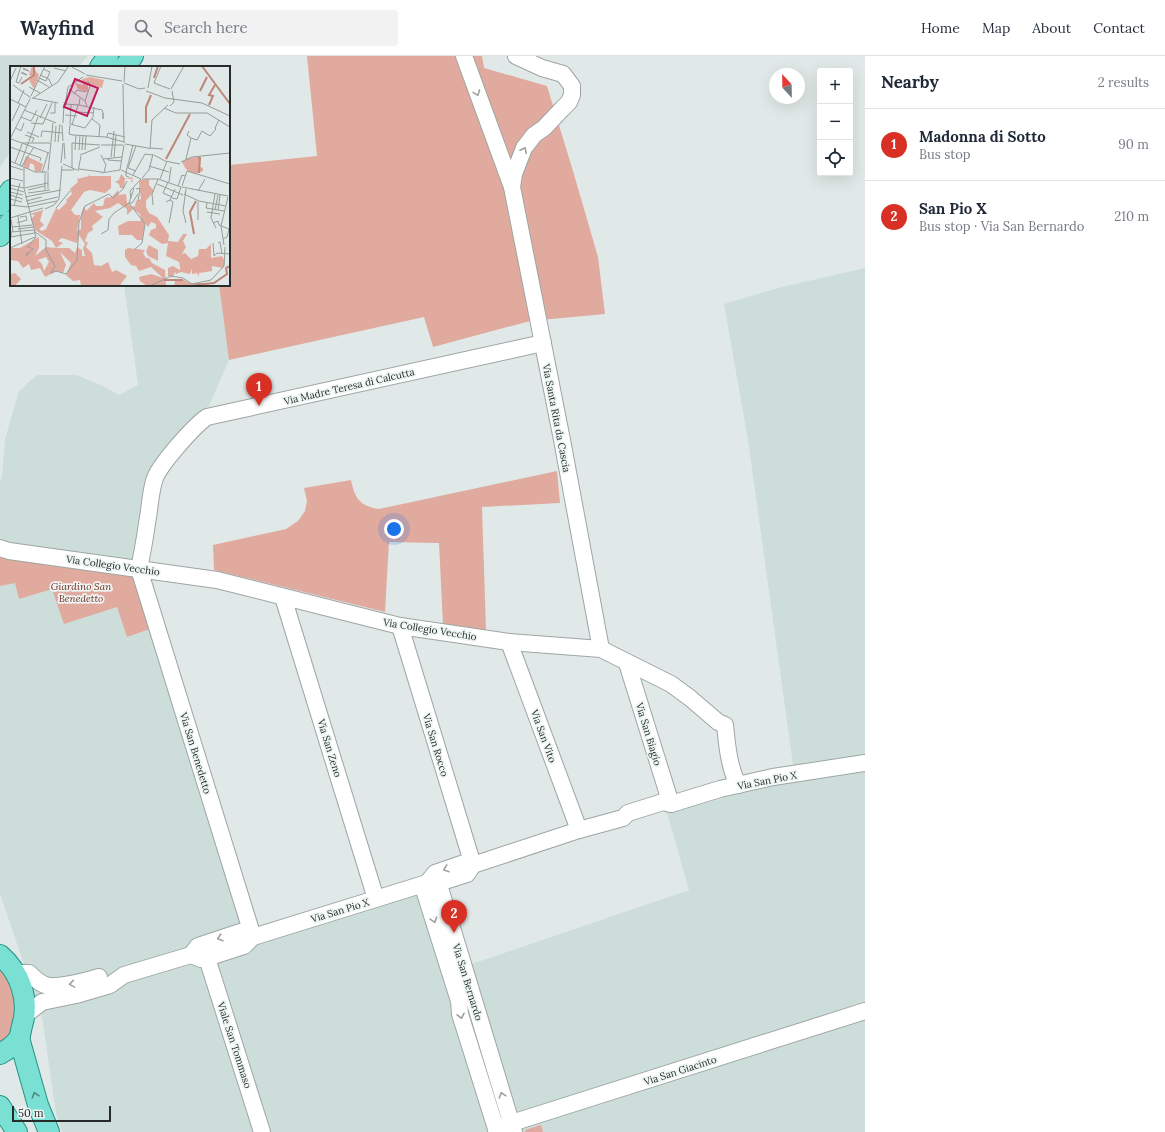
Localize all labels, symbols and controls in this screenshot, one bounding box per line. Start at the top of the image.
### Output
search box [118,10,398,46]
text: Wayfind [20,16,94,40]
icon: search [132,17,154,39]
text: Search here [164,18,248,37]
text: Home [921,19,960,37]
text: Map [982,19,1010,37]
text: About [1032,19,1071,37]
text: Contact [1093,19,1145,37]
inset map [10,66,230,286]
north arrow [769,68,805,104]
map controls [817,68,853,176]
button: + [817,68,853,104]
text: Nearby [881,71,939,93]
text: 2 results [1098,74,1149,91]
one-way arrow [473,89,481,96]
button: − [817,104,853,140]
text: Madonna di Sotto [919,127,1046,146]
text: 1 [891,136,897,153]
text: 90 m [1118,136,1149,153]
button: locate [817,140,853,176]
text: Bus stop [919,146,971,163]
one-way arrow [519,147,526,154]
text: San Pio X [919,199,987,218]
text: 2 [891,208,897,225]
text: 210 m [1114,208,1149,225]
text: Bus stop · Via San Bernardo [919,218,1084,235]
street label: Via Santa Rita da Cascia [539,362,573,473]
street label: Via Madre Teresa di Calcutta [282,365,416,408]
pin: 1 [246,373,272,406]
your location [384,519,404,539]
street label: Via Collegio Vecchio [64,552,161,579]
park label: Giardino San Benedetto [51,580,112,605]
street label: Via Collegio Vecchio [381,616,478,643]
street label: Via San Biagio [633,700,664,767]
street label: Via San Vito [528,707,559,765]
street label: Via San Benedetto [177,710,214,796]
street label: Via San Rocco [420,711,451,778]
street label: Via San Zeno [314,717,345,779]
street label: Via San Pio X [735,768,798,793]
one-way arrow [442,865,449,873]
street label: Via San Pio X [308,895,371,926]
pin: 2 [441,900,467,933]
one-way arrow [429,917,438,924]
one-way arrow [217,934,224,942]
street label: Via San Bernardo [449,941,485,1022]
one-way arrow [69,979,75,987]
street label: Viale San Tommaso [214,999,255,1090]
one-way arrow [457,1012,465,1019]
street label: Via San Giacinto [641,1053,718,1089]
one-way arrow [498,1091,507,1098]
one-way arrow [31,1092,40,1099]
scale bar [12,1104,111,1123]
text: 50 m [18,1106,44,1120]

